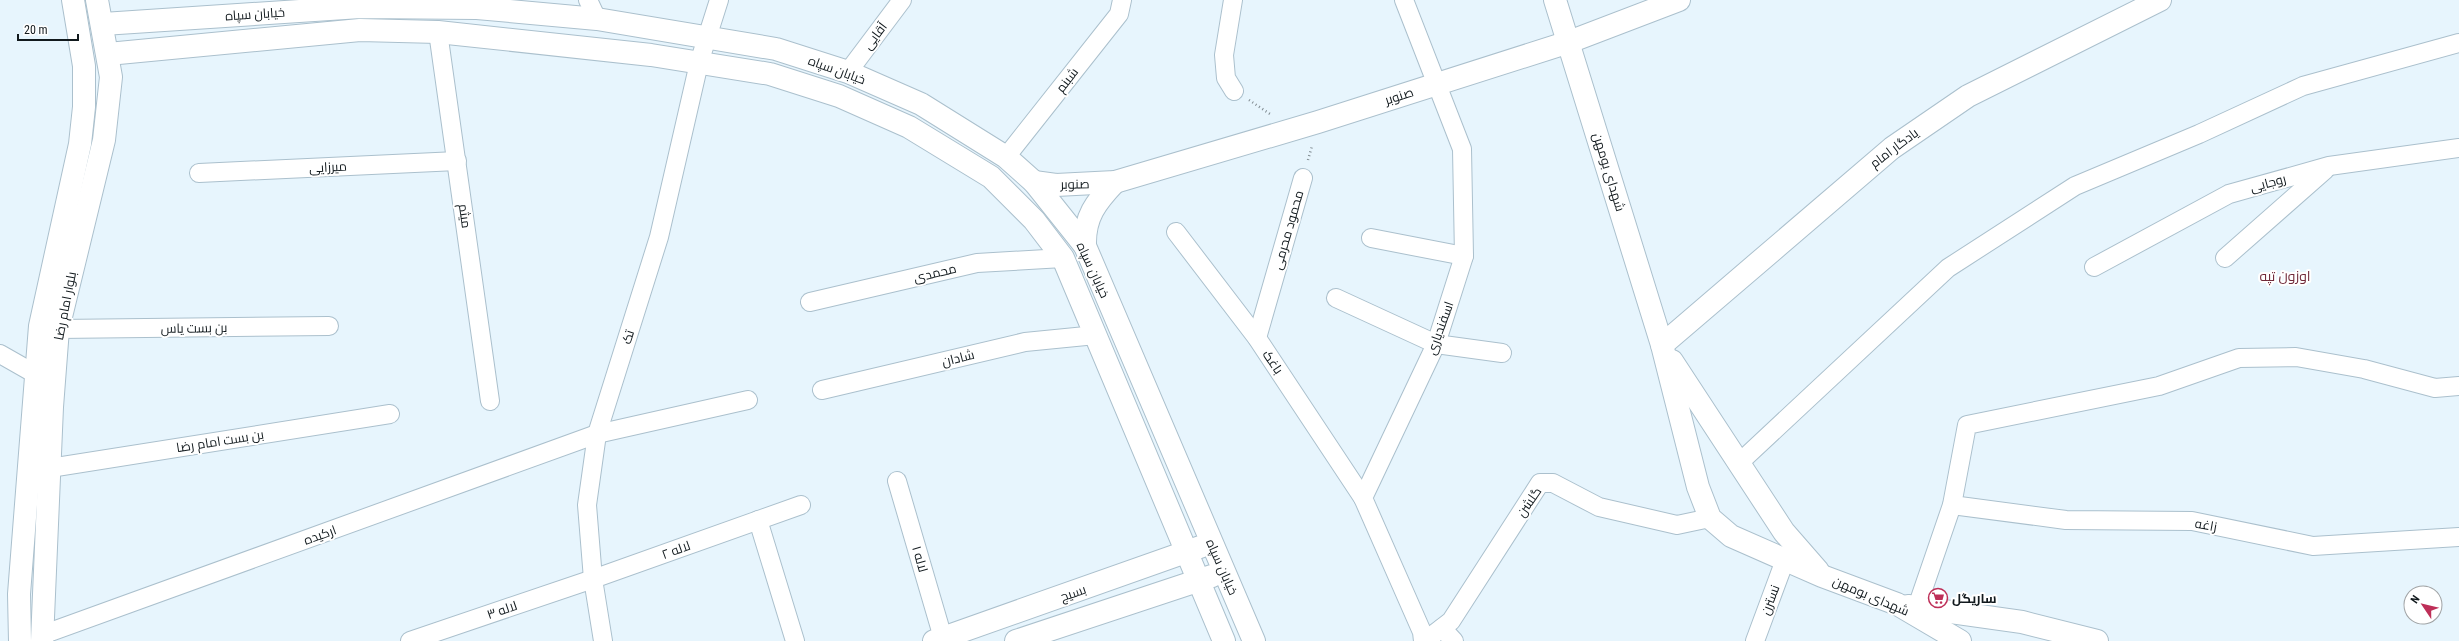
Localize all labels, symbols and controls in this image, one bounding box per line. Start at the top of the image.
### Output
street label: خیابان سپاه [225,4,285,25]
scale bar [18,16,78,42]
street label: آقایی [860,19,890,53]
text: 20 m [24,23,48,37]
street label: خیابان سپاه [806,53,868,88]
street label: شبنم [1053,65,1083,96]
street label: صنوبر [1382,84,1415,108]
street label: یادگار امام [1867,125,1923,173]
street label: شهدای بومهن [1590,131,1628,213]
street label: میرزایی [309,159,347,175]
street label: روجایی [2248,171,2288,195]
street label: صنوبر [1059,176,1090,192]
street label: محمود محرمی [1270,189,1306,271]
street label: میثم [454,203,474,229]
street label: خیابان سپاه [1073,240,1112,301]
street label: محمدی [912,261,958,285]
district label: اوزون تپه [2259,268,2311,286]
street label: بلوار امام رضا [51,270,81,342]
street label: اسفندیاری [1423,299,1457,357]
street label: بن بست یاس [160,320,228,336]
street label: تک [619,328,637,346]
street label: شادان [940,347,976,369]
street label: باغک [1260,347,1286,377]
street label: بن بست امام رضا [175,427,265,457]
street label: گلشن [1513,484,1545,520]
street label: زاغه [2194,516,2218,534]
street label: ارکیده [302,522,338,548]
street label: خیابان سپاه [1202,537,1241,598]
street label: لاله ۲ [660,538,692,562]
street label: لاله ۱ [909,544,931,574]
street label: شهدای بومهن [1831,573,1911,619]
street label: بسیج [1058,582,1088,605]
street label: نسترن [1757,583,1783,617]
north arrow [2403,585,2443,625]
supermarket icon: ساریگل [1927,587,1949,609]
place label: ساریگل [1952,591,1997,606]
text: N [2408,593,2423,606]
street label: لاله ۳ [485,598,519,622]

